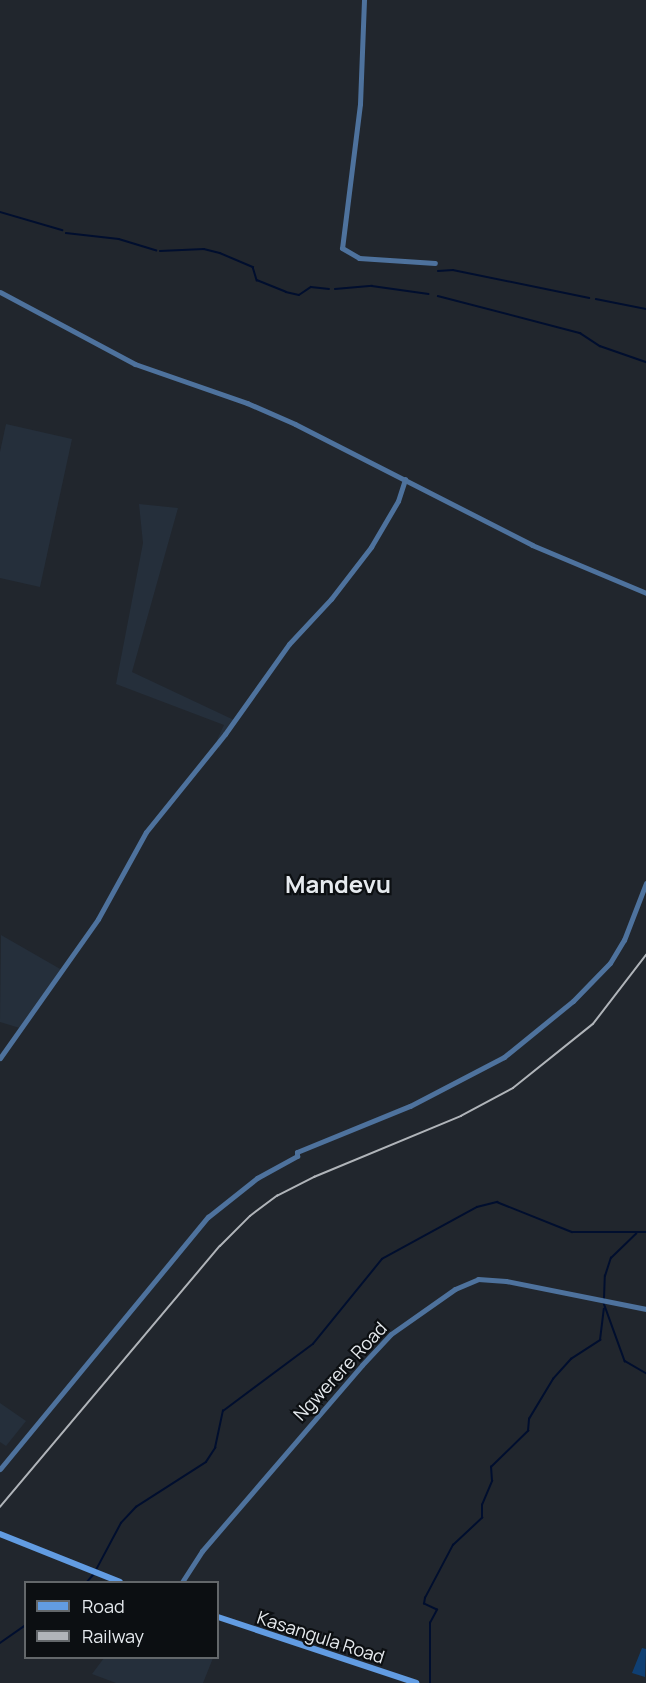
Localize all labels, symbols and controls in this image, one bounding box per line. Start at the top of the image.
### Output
district label: Mandevu [285,870,391,898]
street label: Ngwerere Road [289,1317,391,1425]
legend [24,1581,219,1659]
text: Road [82,1594,125,1618]
street label: Kasangula Road [255,1606,387,1668]
text: Railway [82,1624,144,1648]

